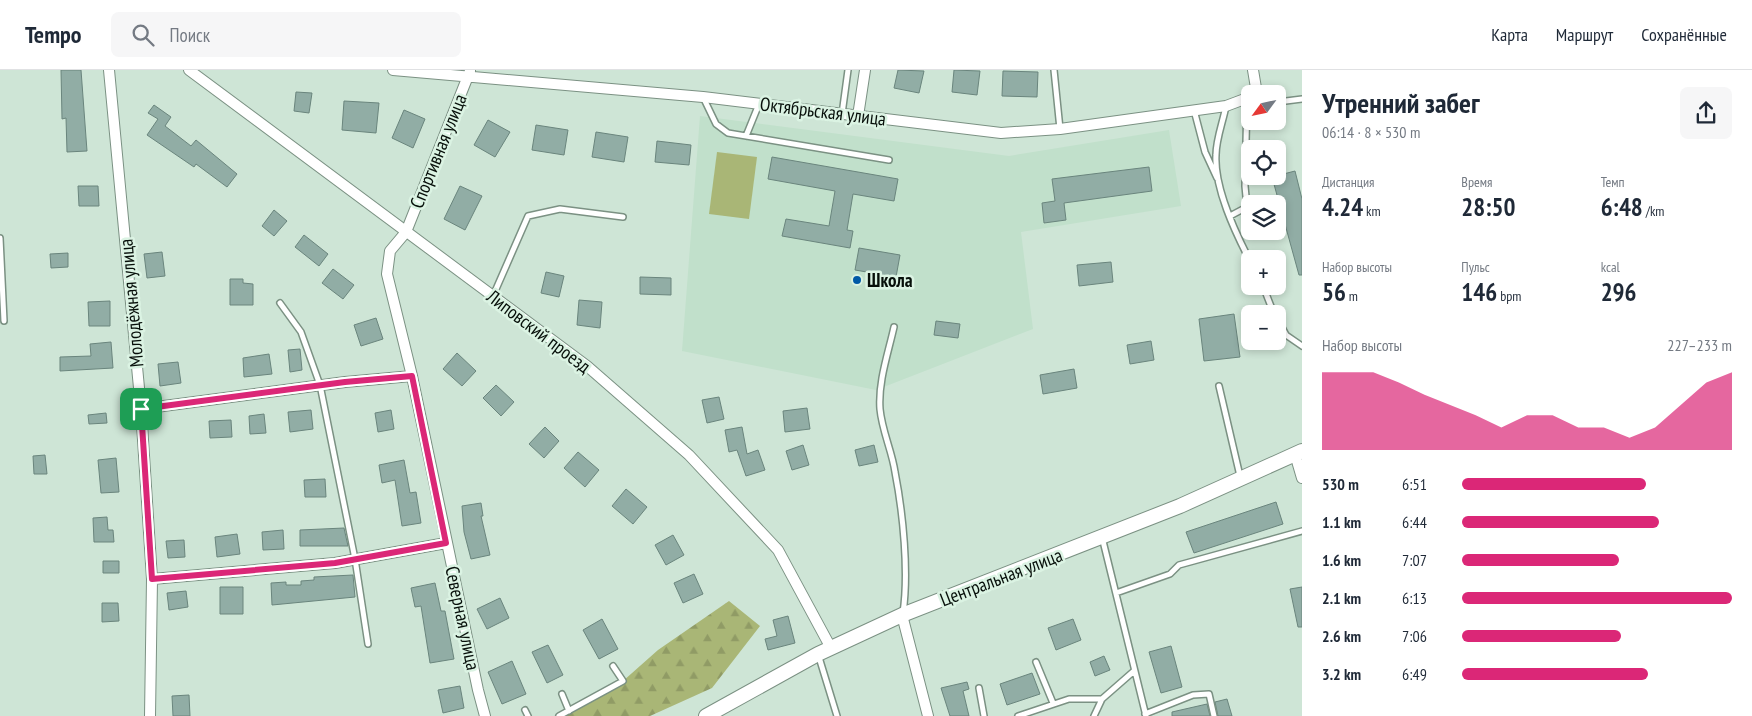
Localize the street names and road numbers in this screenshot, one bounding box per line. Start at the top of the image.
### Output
street label: Спортивная улица [404,90,472,212]
street label: Октябрьская улица [759,91,887,131]
street label: Молодёжная улица [113,238,149,368]
street label: Липовский проезд [481,283,596,378]
street label: Центральная улица [936,543,1066,611]
street label: Северная улица [440,564,486,672]

